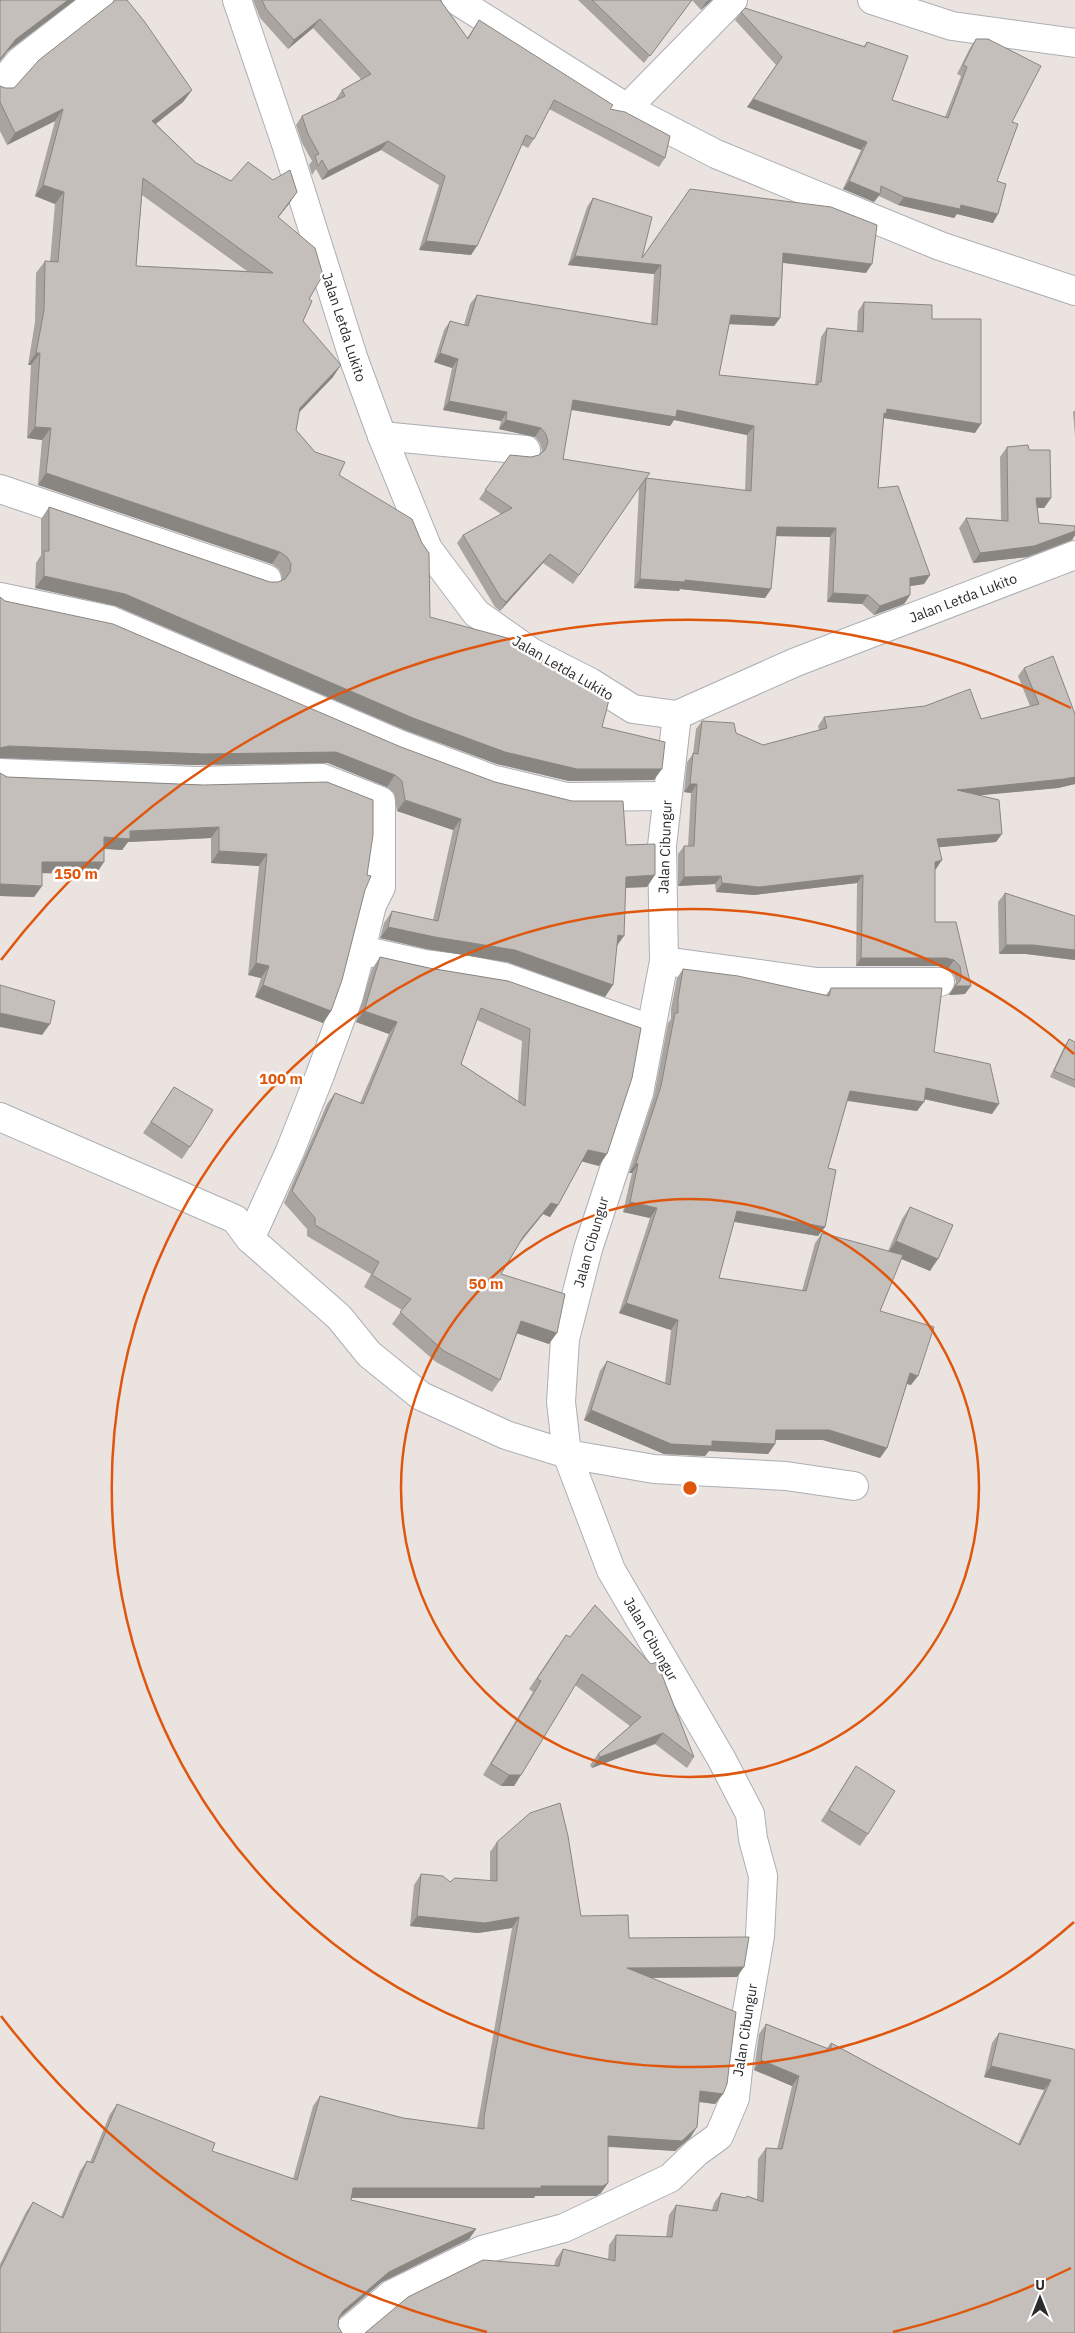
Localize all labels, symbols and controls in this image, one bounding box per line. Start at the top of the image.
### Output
street label: Jalan Letda Lukito [318,270,370,384]
street label: Jalan Letda Lukito [907,569,1020,627]
street label: Jalan Letda Lukito [509,632,617,704]
street label: Jalan Cibungur [654,800,676,894]
text: 150 m [54,864,98,883]
text: 100 m [259,1069,303,1088]
street label: Jalan Cibungur [569,1194,613,1290]
text: 50 m [469,1274,503,1293]
centre of rings [681,1479,699,1497]
street label: Jalan Cibungur [620,1594,682,1684]
street label: Jalan Cibungur [729,1982,761,2078]
north arrow [1015,2273,1065,2323]
text: U [1035,2276,1045,2294]

